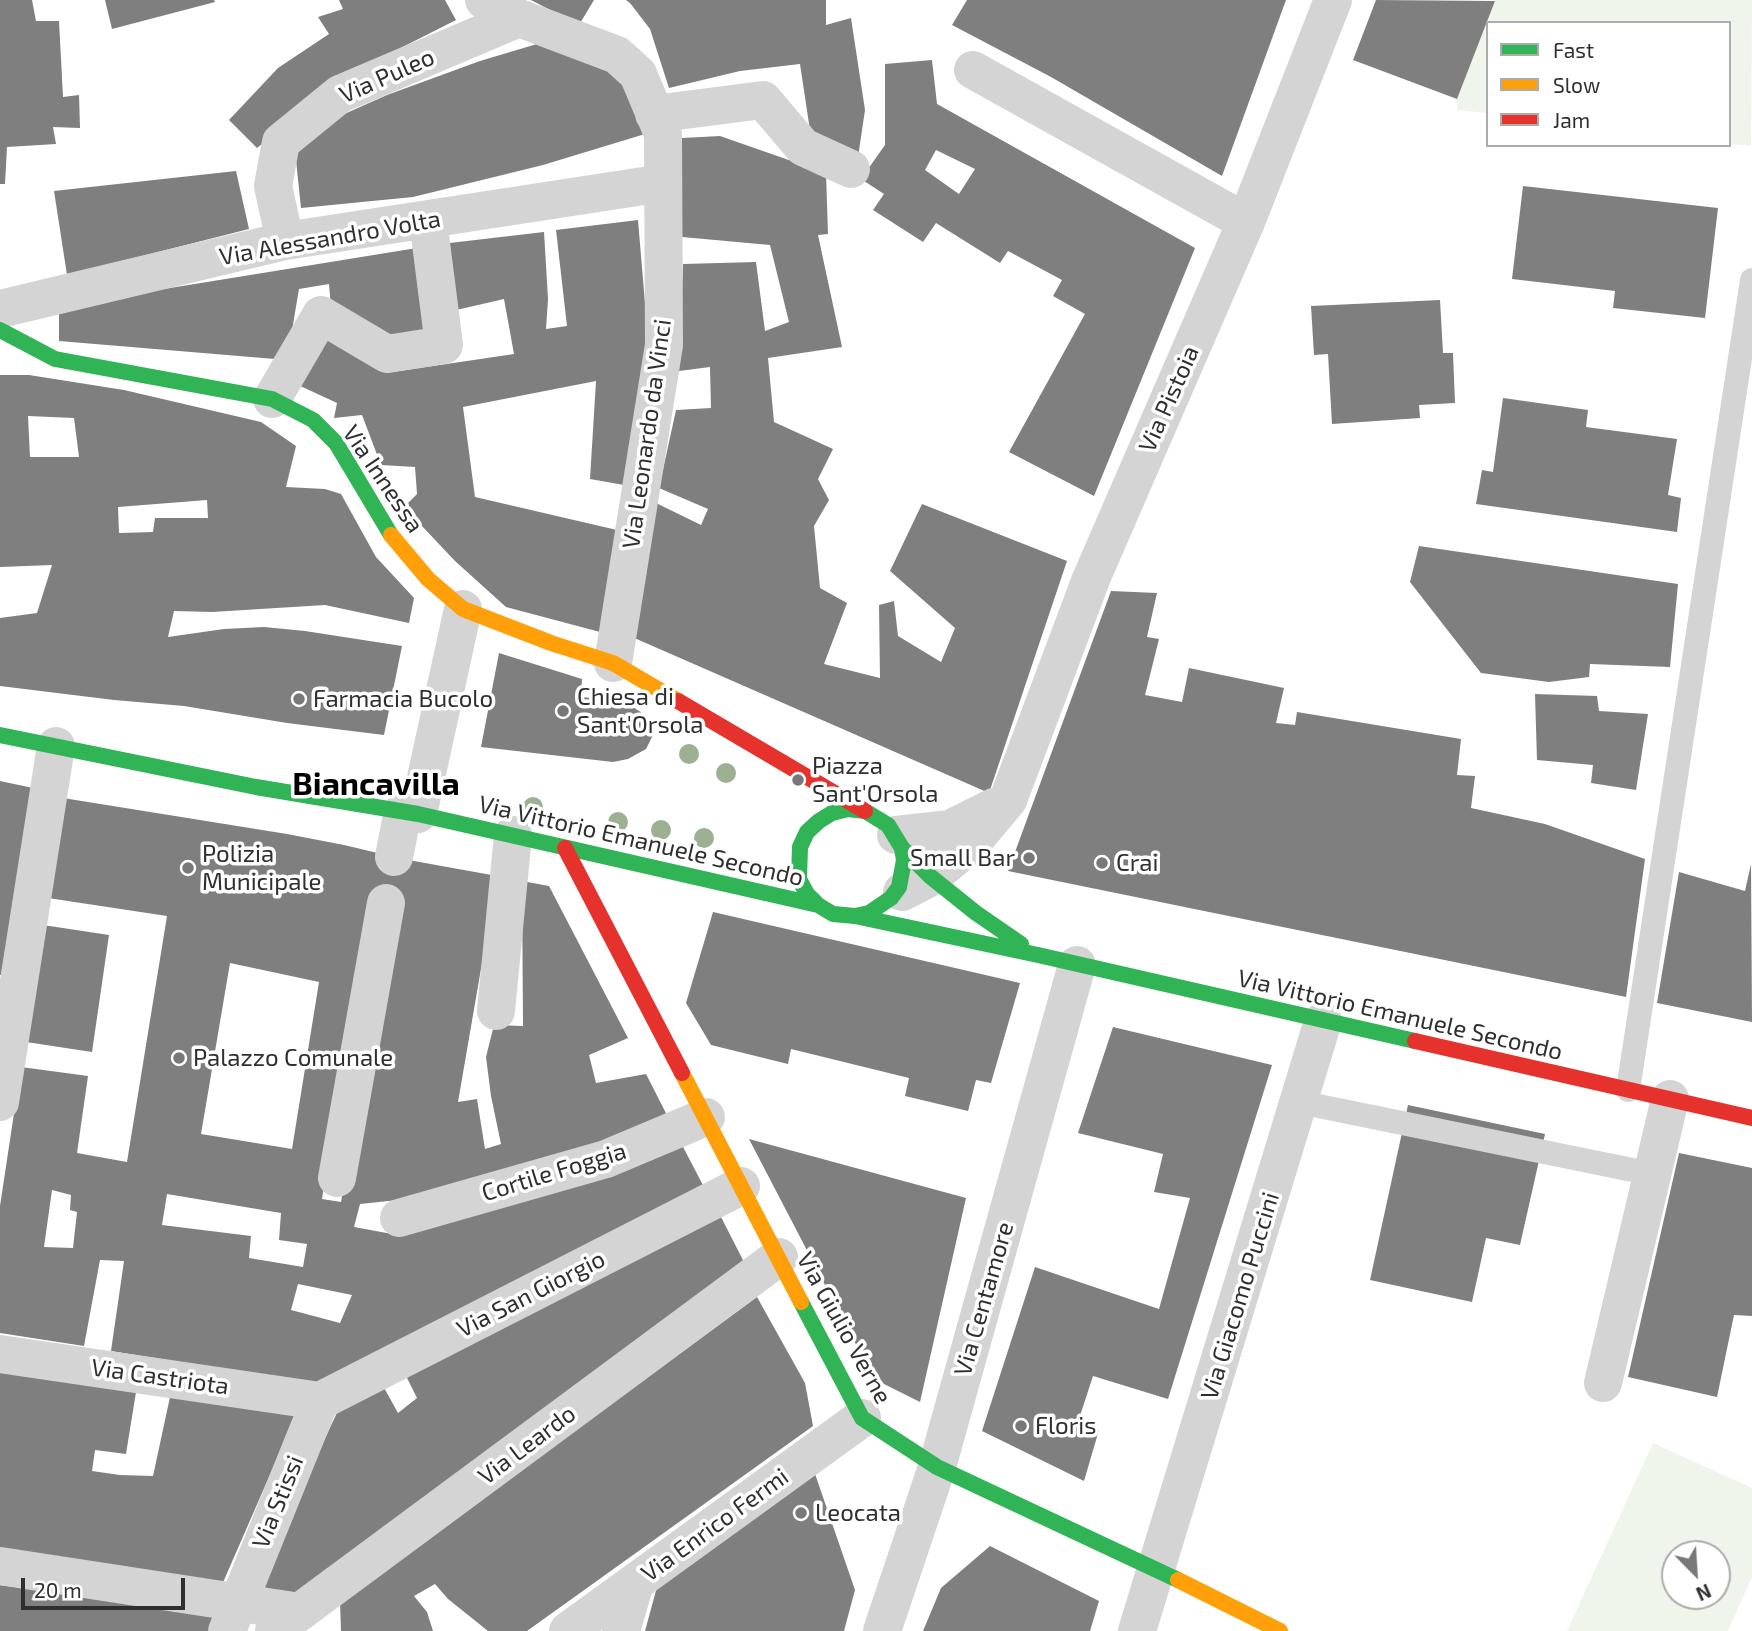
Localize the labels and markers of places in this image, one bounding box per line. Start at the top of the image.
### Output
place label: Chiesa di Sant'Orsola [577,683,704,739]
place label: Farmacia Bucolo [313,685,493,713]
marker: Farmacia Bucolo [291,691,307,707]
marker: Chiesa di Sant'Orsola [555,703,571,719]
place label: Piazza Sant'Orsola [812,752,939,808]
marker: Piazza Sant'Orsola [790,772,806,788]
place label: Polizia Municipale [202,840,321,896]
place label: Small Bar [910,844,1015,872]
place label: Crai [1116,849,1158,877]
marker: Small Bar [1021,850,1037,866]
marker: Crai [1094,855,1110,871]
marker: Polizia Municipale [180,860,196,876]
place label: Palazzo Comunale [193,1044,393,1072]
marker: Palazzo Comunale [171,1050,187,1066]
place label: Floris [1035,1412,1096,1440]
marker: Floris [1013,1418,1029,1434]
place label: Leocata [815,1499,901,1527]
marker: Leocata [793,1505,809,1521]

